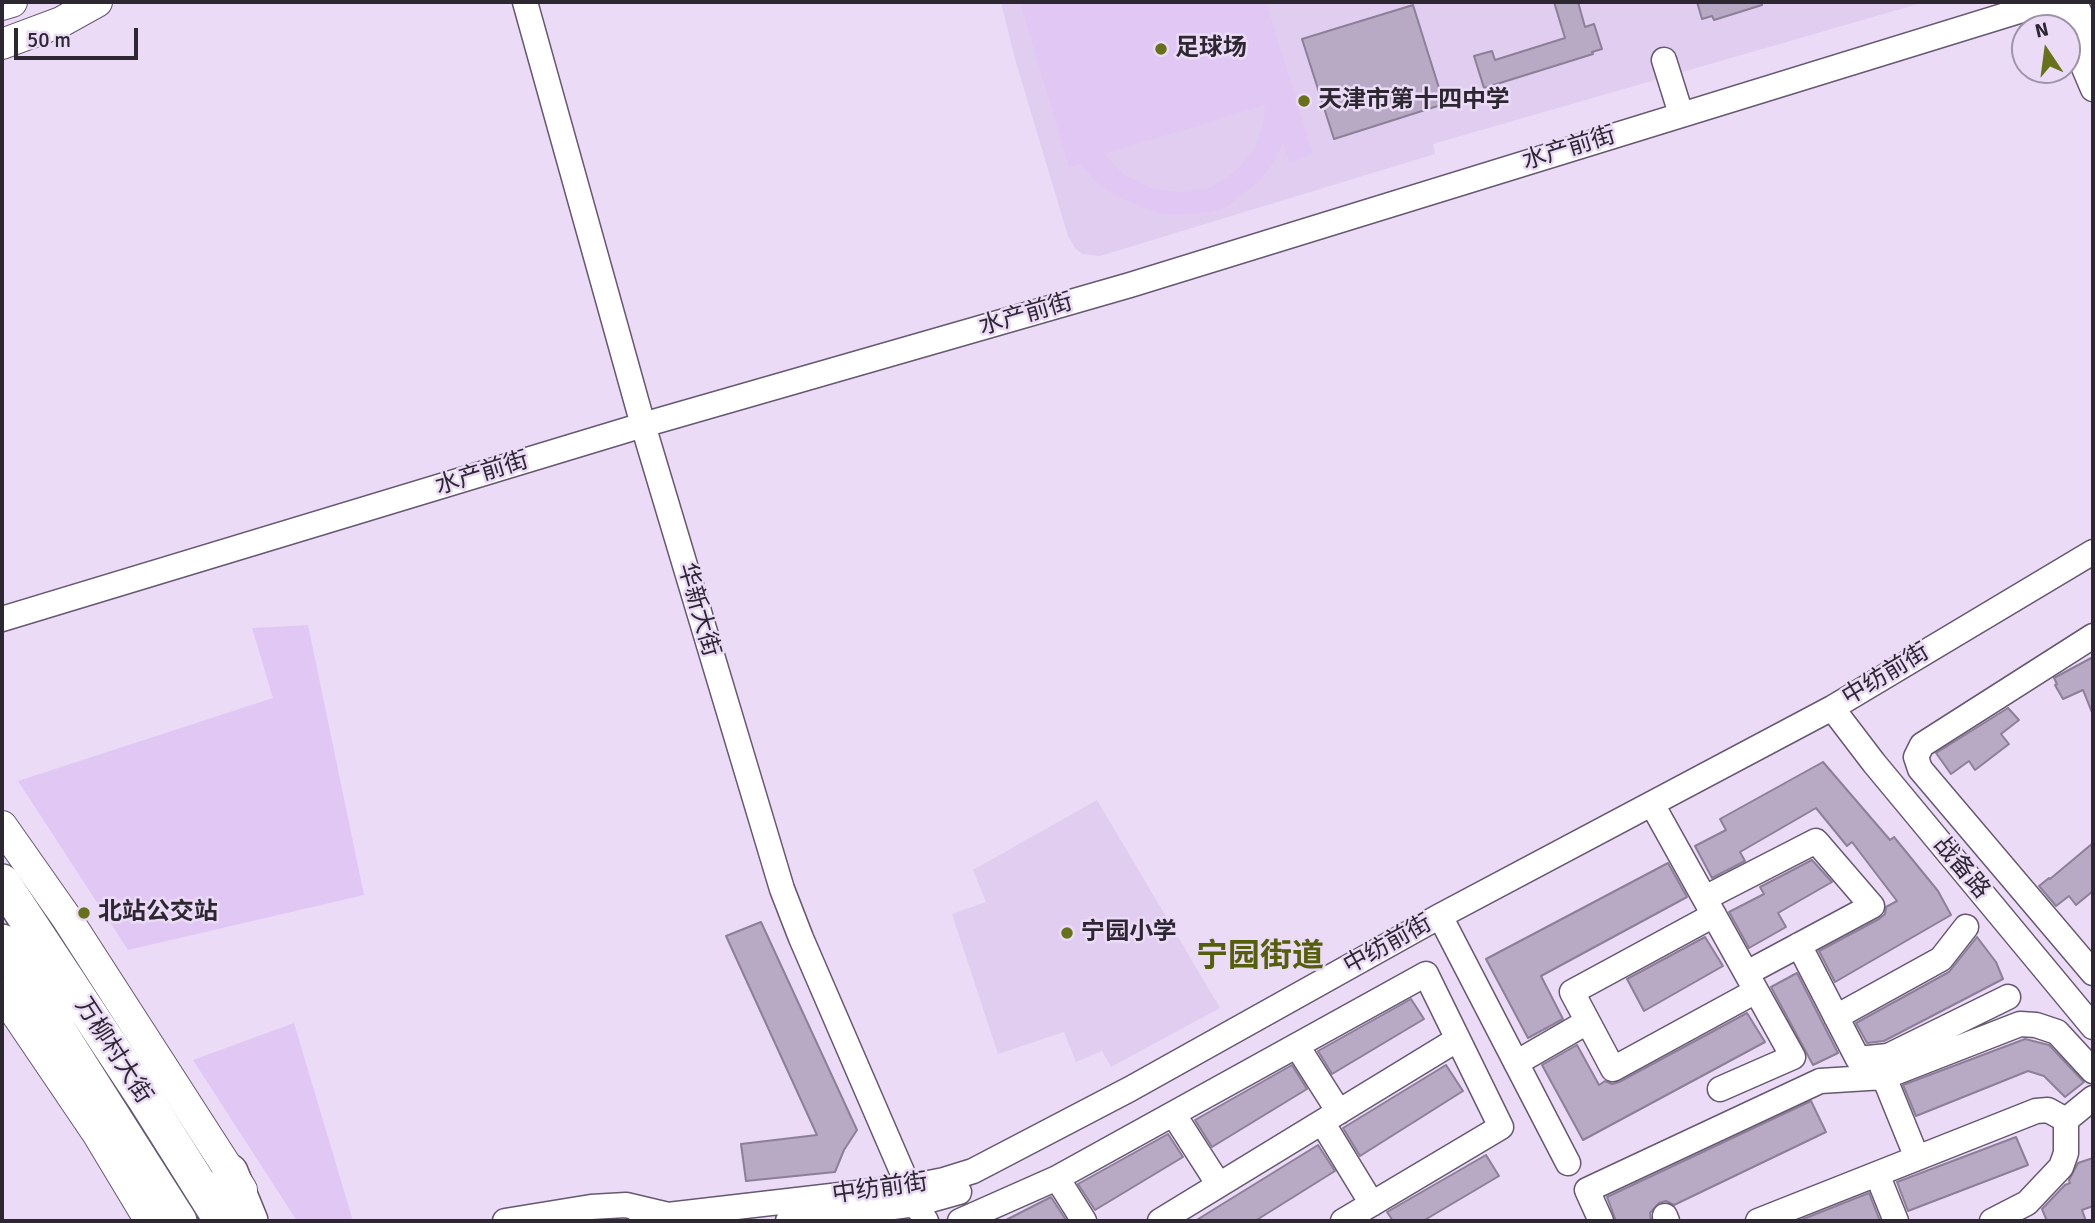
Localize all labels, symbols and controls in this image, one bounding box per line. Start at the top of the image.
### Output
scale bar [18,14,142,58]
north arrow [2011,14,2081,84]
text: N [2033,17,2051,44]
text: 50 m [27,27,71,53]
place label: 足球场 [1175,35,1247,63]
marker: 足球场 [1153,41,1169,57]
place label: 天津市第十四中学 [1318,87,1510,115]
marker: 天津市第十四中学 [1296,93,1312,109]
street label: 水产前街 [1519,121,1619,177]
street label: 水产前街 [976,288,1076,342]
street label: 水产前街 [432,446,532,502]
street label: 华新大街 [671,560,725,660]
street label: 中纺前街 [1837,638,1935,712]
street label: 战备路 [1927,831,1995,905]
place label: 北站公交站 [98,899,218,927]
marker: 北站公交站 [76,905,92,921]
street label: 中纺前街 [1339,909,1437,981]
place label: 宁园小学 [1081,919,1177,947]
marker: 宁园小学 [1059,925,1075,941]
district label: 宁园街道 [1196,939,1324,977]
street label: 万柳村大街 [68,993,158,1109]
street label: 中纺前街 [830,1168,930,1210]

